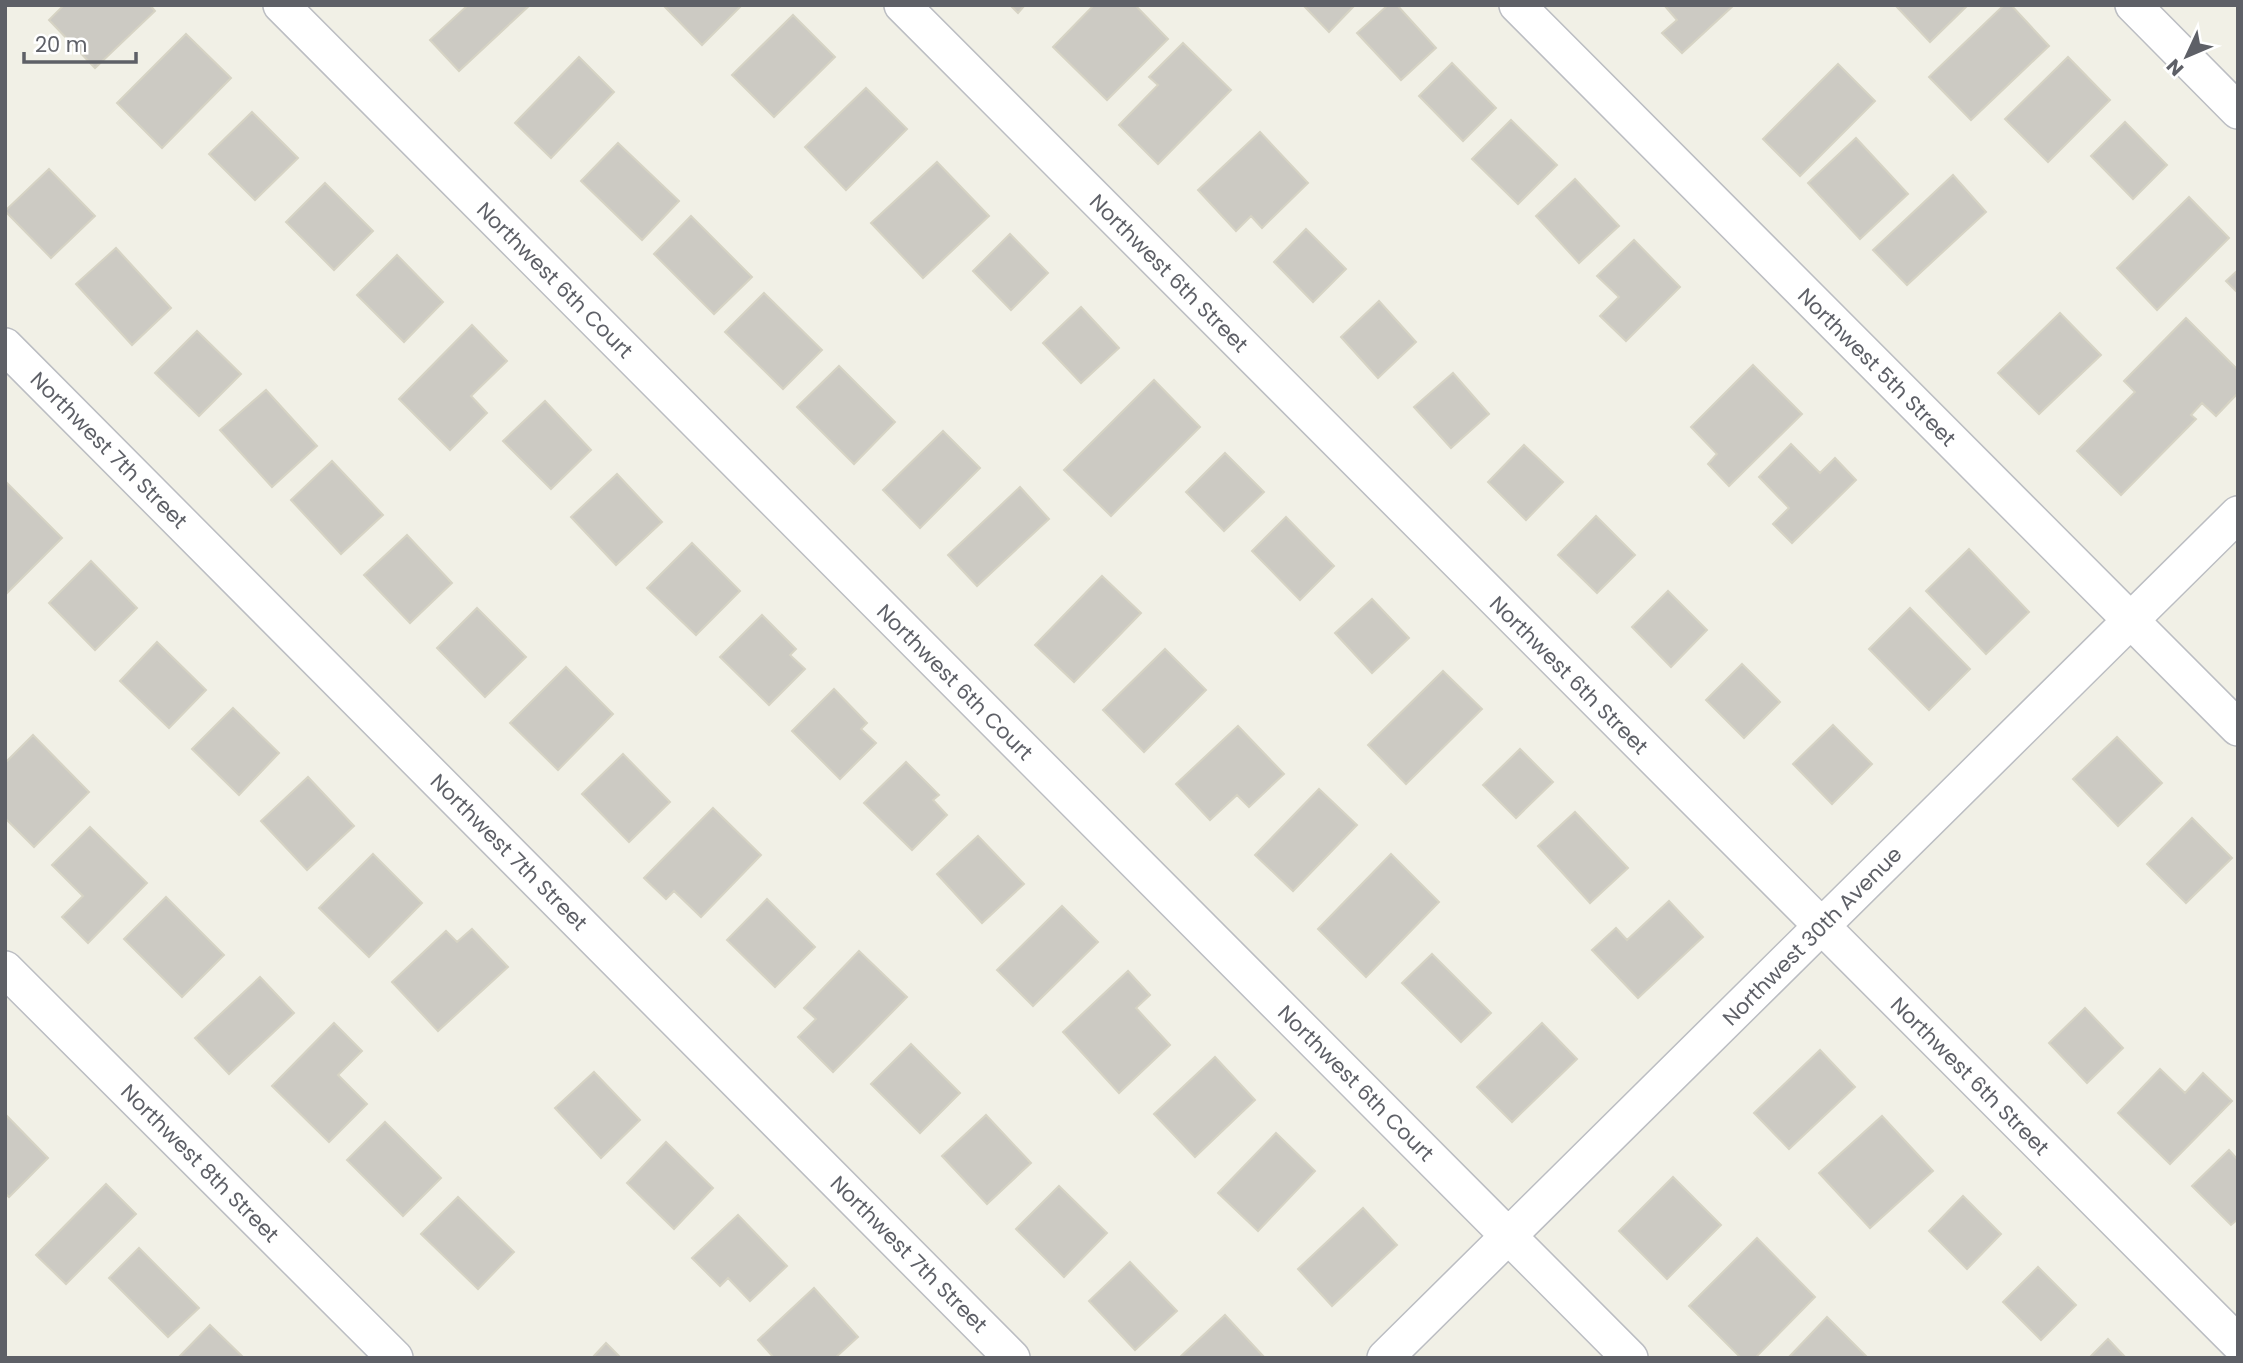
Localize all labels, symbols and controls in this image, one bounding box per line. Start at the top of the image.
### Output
scale bar [24,21,136,65]
north arrow [2152,21,2222,91]
text: 20 m [35,30,88,59]
text: N [2160,53,2190,82]
street label: Northwest 6th Street [1083,187,1255,359]
street label: Northwest 6th Court [470,195,640,365]
street label: Northwest 5th Street [1791,281,1963,453]
street label: Northwest 7th Street [24,365,194,535]
street label: Northwest 6th Street [1483,589,1655,761]
street label: Northwest 6th Court [870,597,1040,767]
street label: Northwest 7th Street [424,767,594,937]
street label: Northwest 30th Avenue [1716,840,1908,1032]
street label: Northwest 6th Street [1884,990,2056,1162]
street label: Northwest 6th Court [1271,998,1441,1168]
street label: Northwest 8th Street [114,1077,286,1249]
street label: Northwest 7th Street [824,1169,994,1339]

